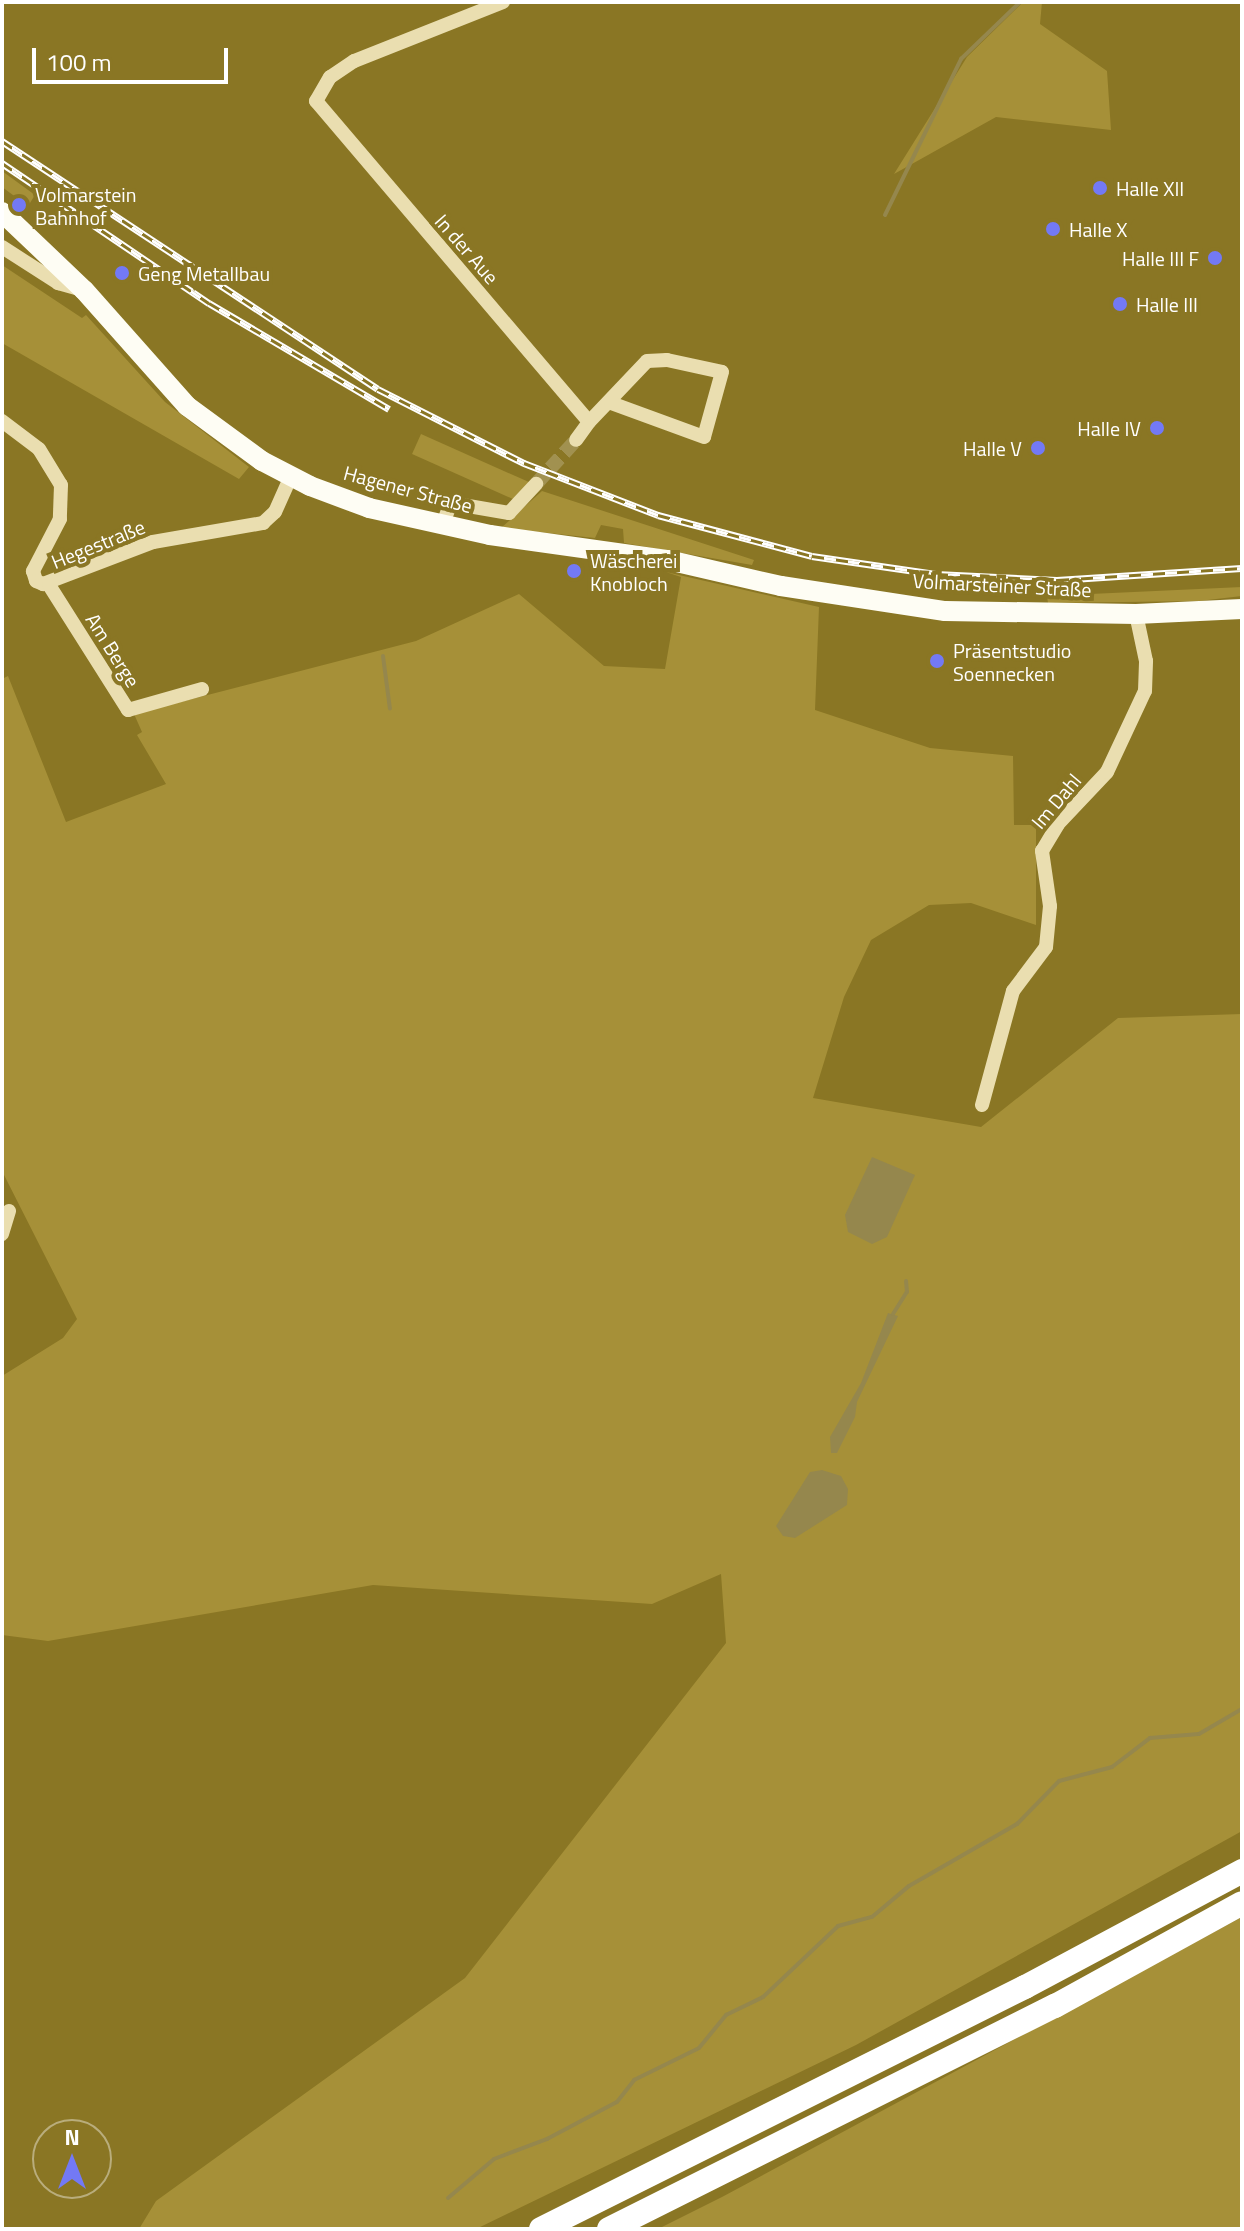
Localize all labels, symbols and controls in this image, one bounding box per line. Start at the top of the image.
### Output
scale bar [36,32,232,82]
text: 100 m [46,44,112,80]
place label: Halle XII [1116,176,1184,200]
marker: Halle XII [1091,179,1109,197]
place label: Volmarstein Bahnhof [35,182,136,229]
marker: Volmarstein Bahnhof [10,196,28,214]
street label: In der Aue [430,209,504,289]
place label: Halle X [1069,217,1127,241]
marker: Halle X [1044,220,1062,238]
place label: Halle III F [1122,246,1199,270]
marker: Halle III F [1206,249,1224,267]
place label: Geng Metallbau [138,261,270,285]
marker: Geng Metallbau [113,264,131,282]
place label: Halle III [1136,292,1198,316]
marker: Halle III [1111,295,1129,313]
place label: Halle IV [1077,416,1141,440]
marker: Halle IV [1148,419,1166,437]
place label: Halle V [963,436,1022,460]
marker: Halle V [1029,439,1047,457]
street label: Hagener Straße [341,460,475,518]
street label: Hegestraße [48,514,148,574]
place label: Wäscherei Knobloch [590,548,677,595]
marker: Wäscherei Knobloch [565,562,583,580]
street label: Volmarsteiner Straße [912,568,1092,602]
street label: Am Berge [81,609,145,691]
place label: Präsentstudio Soennecken [953,638,1071,685]
marker: Präsentstudio Soennecken [928,652,946,670]
street label: Im Dahl [1026,769,1086,833]
north arrow [32,2119,112,2199]
text: N [64,2120,80,2154]

